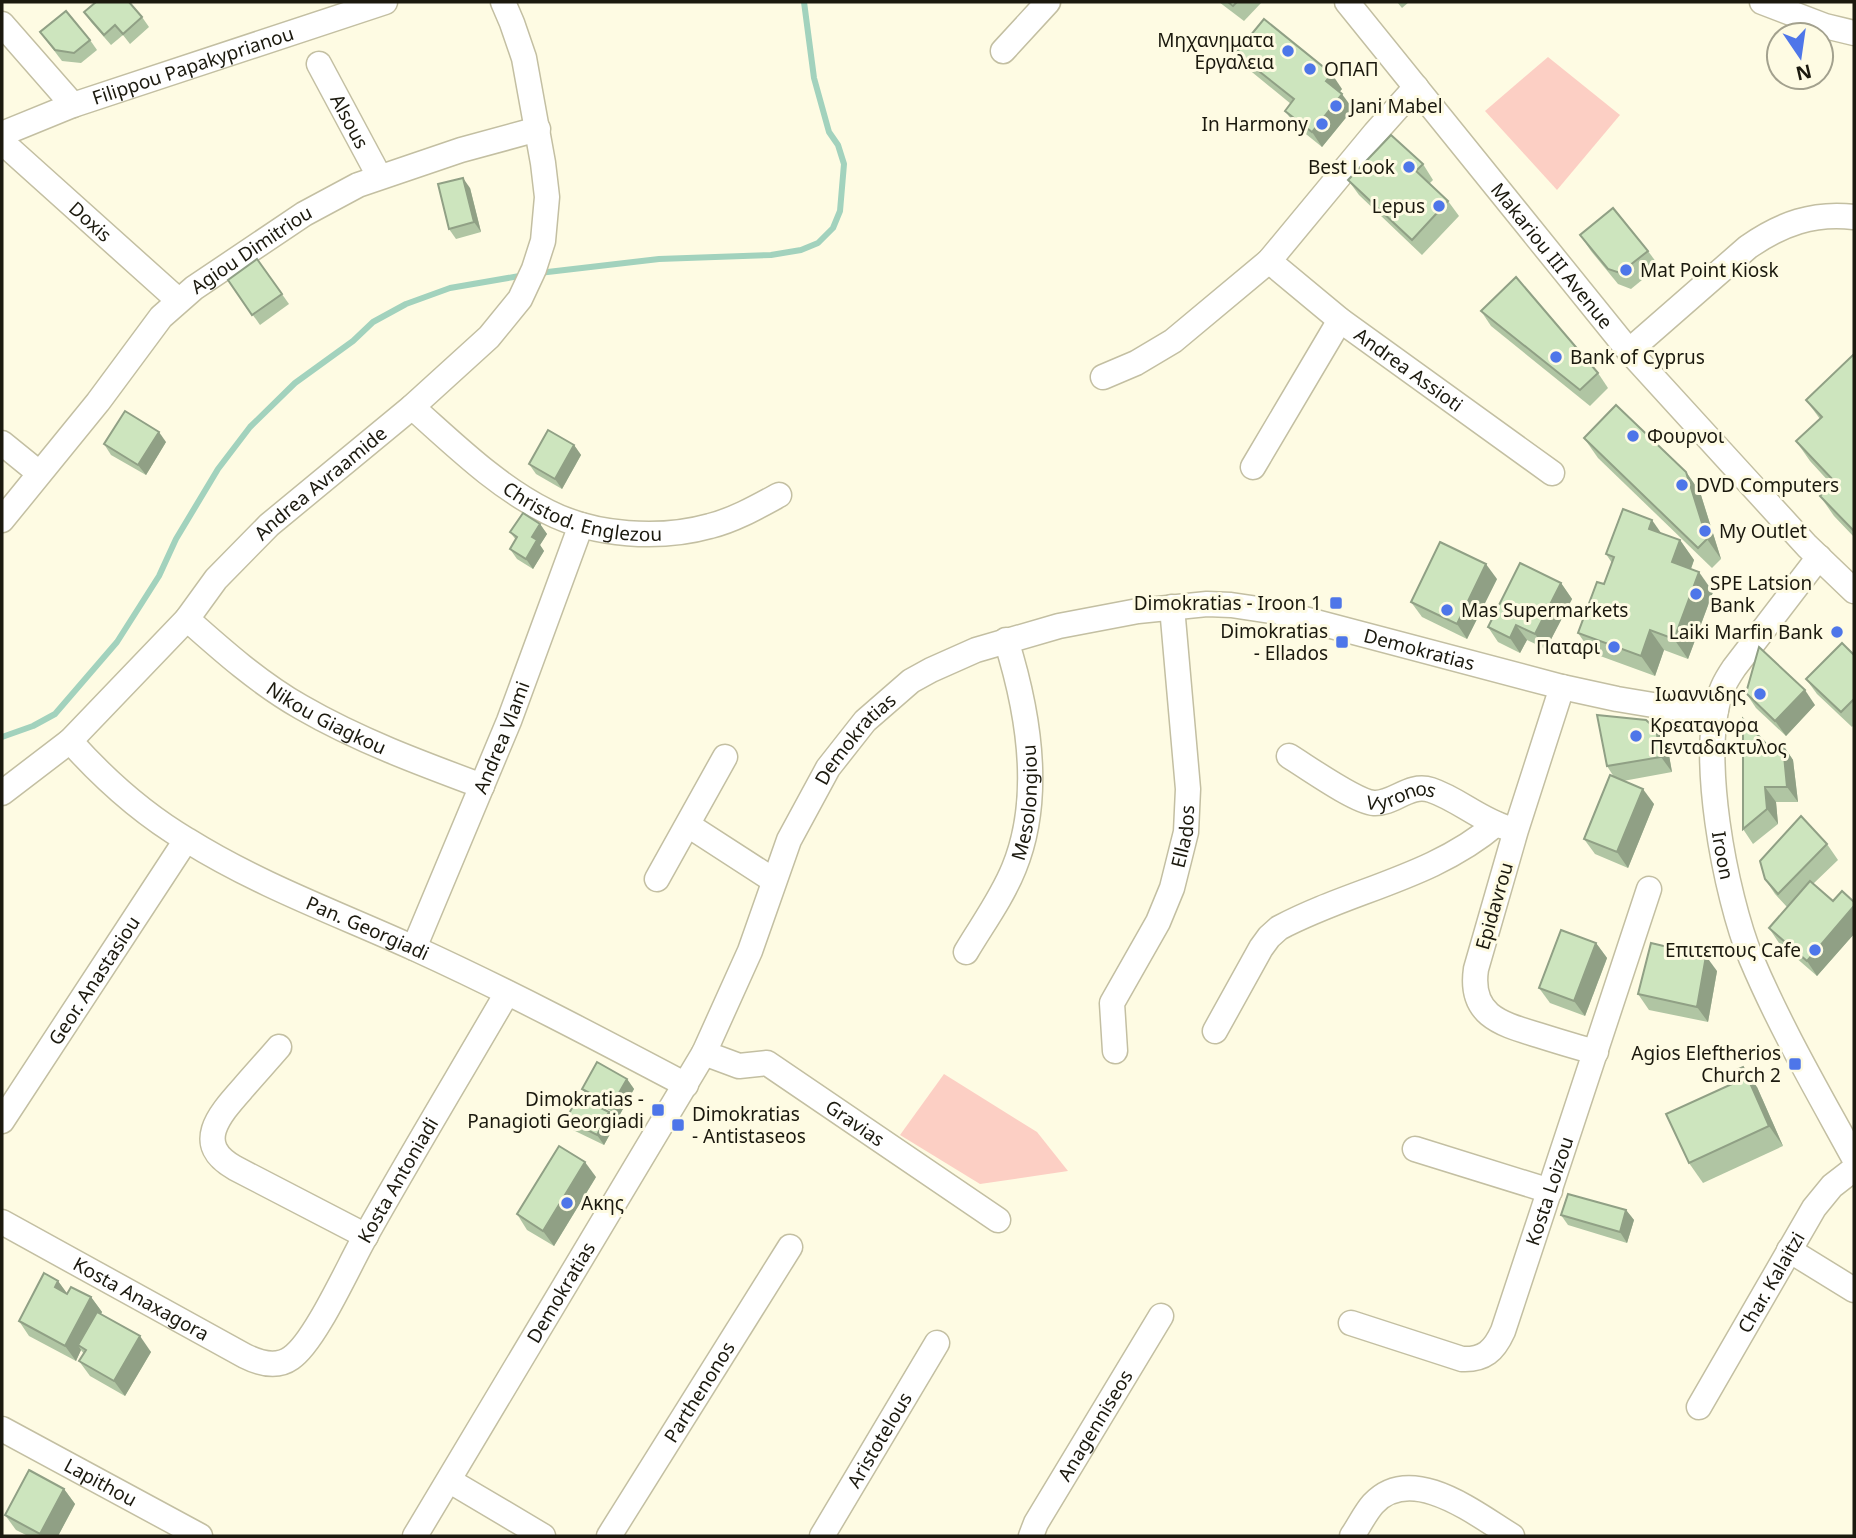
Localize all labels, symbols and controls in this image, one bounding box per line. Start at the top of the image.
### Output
street label: Filippou Papakyprianou [89,20,297,111]
north arrow [1765,21,1835,91]
place label: Μηχανηματα Εργαλεια [1157,27,1274,75]
marker: Μηχανηματα Εργαλεια [1280,43,1296,59]
place label: ΟΠΑΠ [1324,56,1379,82]
text: N [1793,58,1814,87]
marker: ΟΠΑΠ [1302,61,1318,77]
street label: Alsous [324,89,375,153]
place label: Jani Mabel [1348,93,1443,119]
marker: Jani Mabel [1328,98,1344,114]
place label: In Harmony [1202,111,1308,137]
marker: In Harmony [1314,116,1330,132]
place label: Best Look [1308,154,1395,180]
marker: Best Look [1401,159,1417,175]
street label: Makariou III Avenue [1485,177,1619,334]
place label: Lepus [1372,193,1425,219]
street label: Doxis [64,195,117,248]
marker: Lepus [1431,198,1447,214]
street label: Agiou Dimitriou [186,199,317,300]
place label: Mat Point Kiosk [1640,257,1779,283]
marker: Mat Point Kiosk [1618,262,1634,278]
street label: Andrea Assioti [1349,322,1468,418]
place label: Bank of Cyprus [1570,344,1705,370]
marker: Bank of Cyprus [1548,349,1564,365]
street label: Andrea Avraamide [248,420,392,546]
place label: Φουρνοι [1647,423,1724,449]
marker: Φουρνοι [1625,428,1641,444]
place label: DVD Computers [1696,472,1839,498]
street label: Christod. Englezou [498,475,662,547]
marker: DVD Computers [1674,477,1690,493]
place label: My Outlet [1719,518,1807,544]
marker: My Outlet [1697,523,1713,539]
place label: SPE Latsion Bank [1710,570,1812,618]
marker: SPE Latsion Bank [1688,586,1704,602]
place label: Dimokratias - Iroon 1 [1134,590,1322,616]
marker: Dimokratias - Iroon 1 [1328,595,1344,611]
place label: Mas Supermarkets [1461,597,1628,623]
marker: Mas Supermarkets [1439,602,1455,618]
place label: Dimokratias - Ellados [1220,618,1328,666]
place label: Laiki Marfin Bank [1669,619,1823,645]
street label: Demokratias [1361,622,1478,676]
marker: Laiki Marfin Bank [1829,624,1845,640]
marker: Dimokratias - Ellados [1334,634,1350,650]
place label: Παταρι [1536,634,1600,660]
marker: Παταρι [1606,639,1622,655]
street label: Nikou Giagkou [261,676,390,760]
street label: Andrea Vlami [467,678,535,798]
place label: Ιωαννιδης [1655,681,1746,707]
marker: Ιωαννιδης [1752,686,1768,702]
street label: Demokratias [808,687,901,789]
place label: Κρεαταγορα Πενταδακτυλος [1650,712,1787,760]
marker: Κρεαταγορα Πενταδακτυλος [1628,728,1644,744]
street label: Mesolongiou [1005,744,1043,864]
street label: Vyronos [1365,775,1440,817]
street label: Ellados [1165,804,1200,870]
street label: Iroon [1706,829,1740,882]
street label: Epidavrou [1469,859,1519,953]
street label: Pan. Georgiadi [302,890,433,966]
street label: Geor. Anastasiou [42,911,146,1050]
place label: Επιτεπους Cafe [1665,937,1801,963]
marker: Επιτεπους Cafe [1807,942,1823,958]
place label: Agios Eleftherios Church 2 [1631,1040,1781,1088]
marker: Agios Eleftherios Church 2 [1787,1056,1803,1072]
place label: Dimokratias - Panagioti Georgiadi [467,1086,644,1134]
street label: Gravias [820,1093,890,1152]
place label: Dimokratias - Antistaseos [692,1101,806,1149]
marker: Dimokratias - Panagioti Georgiadi [650,1102,666,1118]
street label: Kosta Antoniadi [351,1113,444,1248]
marker: Dimokratias - Antistaseos [670,1117,686,1133]
street label: Kosta Loizou [1519,1133,1579,1249]
place label: Ακης [581,1190,624,1216]
marker: Ακης [559,1195,575,1211]
street label: Char. Kalaitzi [1732,1227,1811,1338]
street label: Demokratias [520,1237,601,1348]
street label: Kosta Anaxagora [69,1251,214,1347]
street label: Parthenonos [658,1336,741,1448]
street label: Anagenniseos [1051,1365,1139,1486]
street label: Aristotelous [841,1387,918,1493]
street label: Lapithou [60,1452,142,1512]

